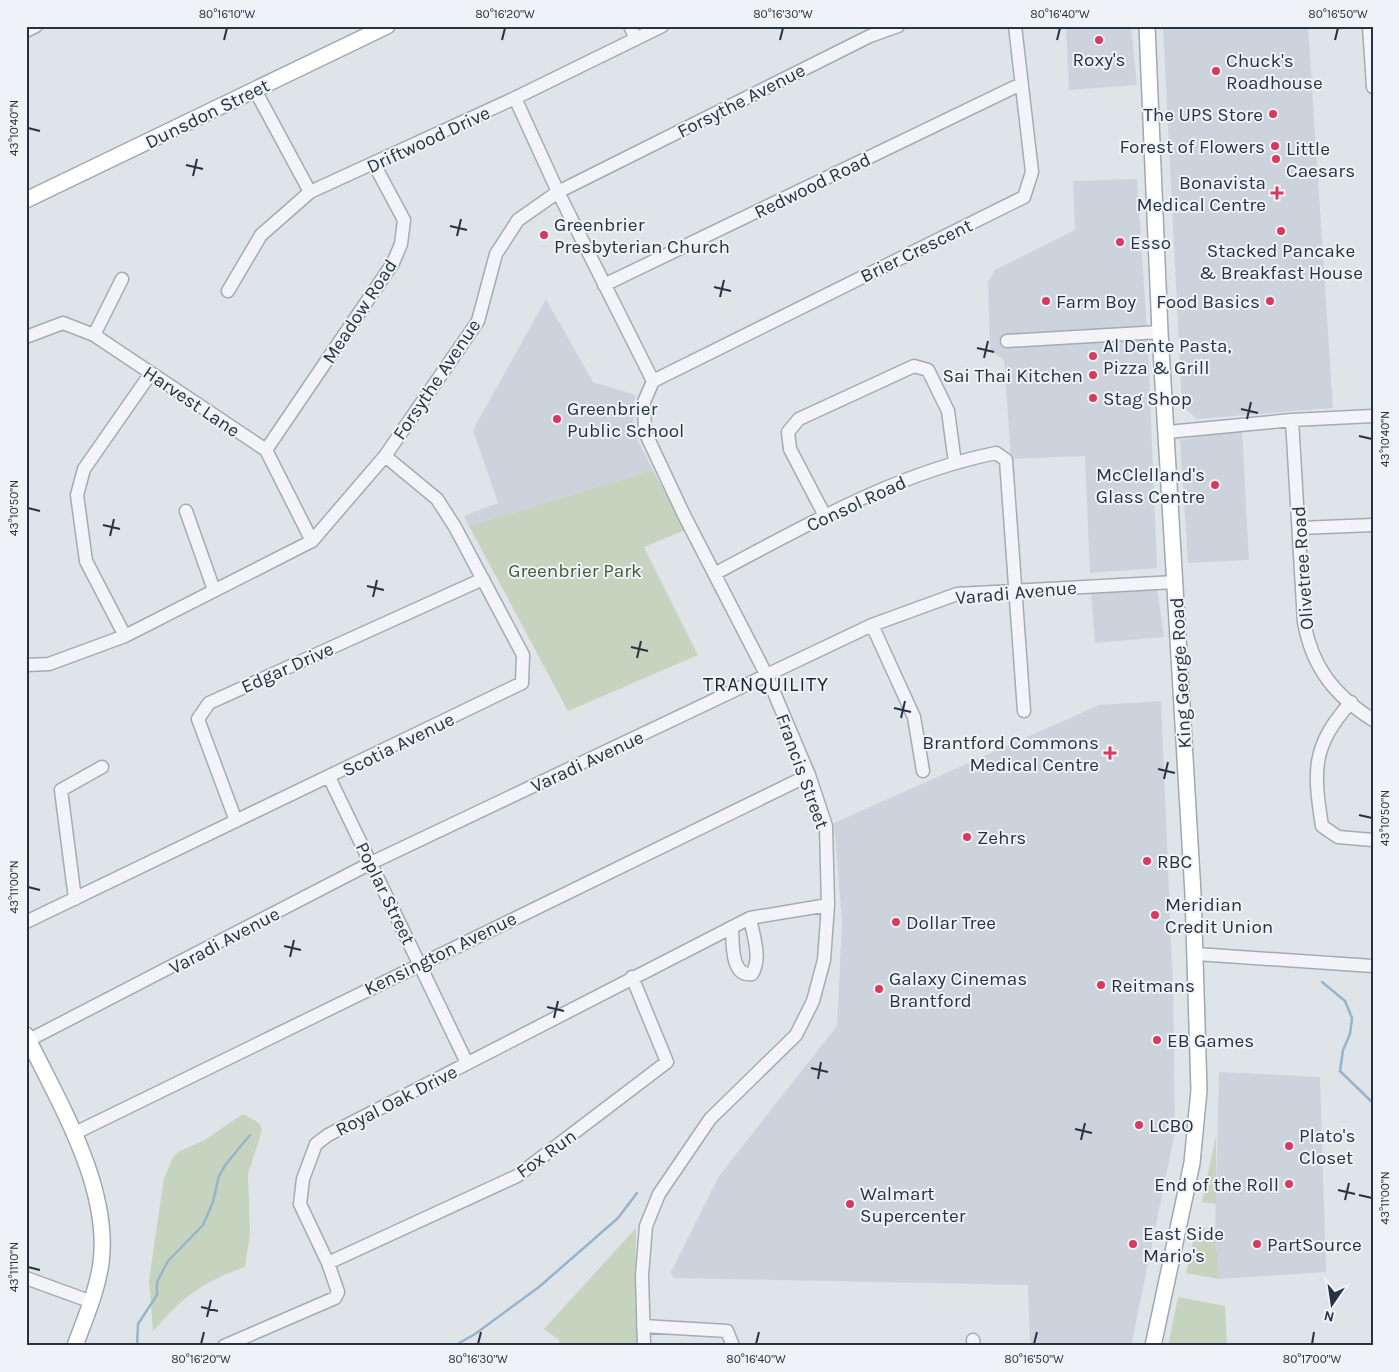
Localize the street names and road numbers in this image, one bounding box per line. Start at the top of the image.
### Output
street label: Forsythe Avenue [674,59,809,143]
street label: Dunsdon Street [142,74,273,153]
street label: Driftwood Drive [363,102,494,178]
street label: Redwood Road [751,148,874,224]
street label: Brier Crescent [857,214,976,288]
street label: Meadow Road [318,255,402,368]
street label: Forsythe Avenue [388,315,485,444]
street label: Harvest Lane [139,362,244,442]
street label: Consol Road [803,471,910,537]
street label: Olivetree Road [1288,505,1318,631]
street label: Varadi Avenue [954,577,1078,609]
street label: King George Road [1166,597,1196,749]
street label: Edgar Drive [238,638,337,698]
street label: Scotia Avenue [339,708,458,782]
street label: Francis Street [771,711,833,832]
street label: Varadi Avenue [528,726,647,798]
street label: Poplar Street [351,839,419,948]
street label: Varadi Avenue [166,903,283,979]
street label: Kensington Avenue [361,907,520,1000]
street label: Royal Oak Drive [332,1061,461,1141]
street label: Fox Run [512,1125,581,1183]

